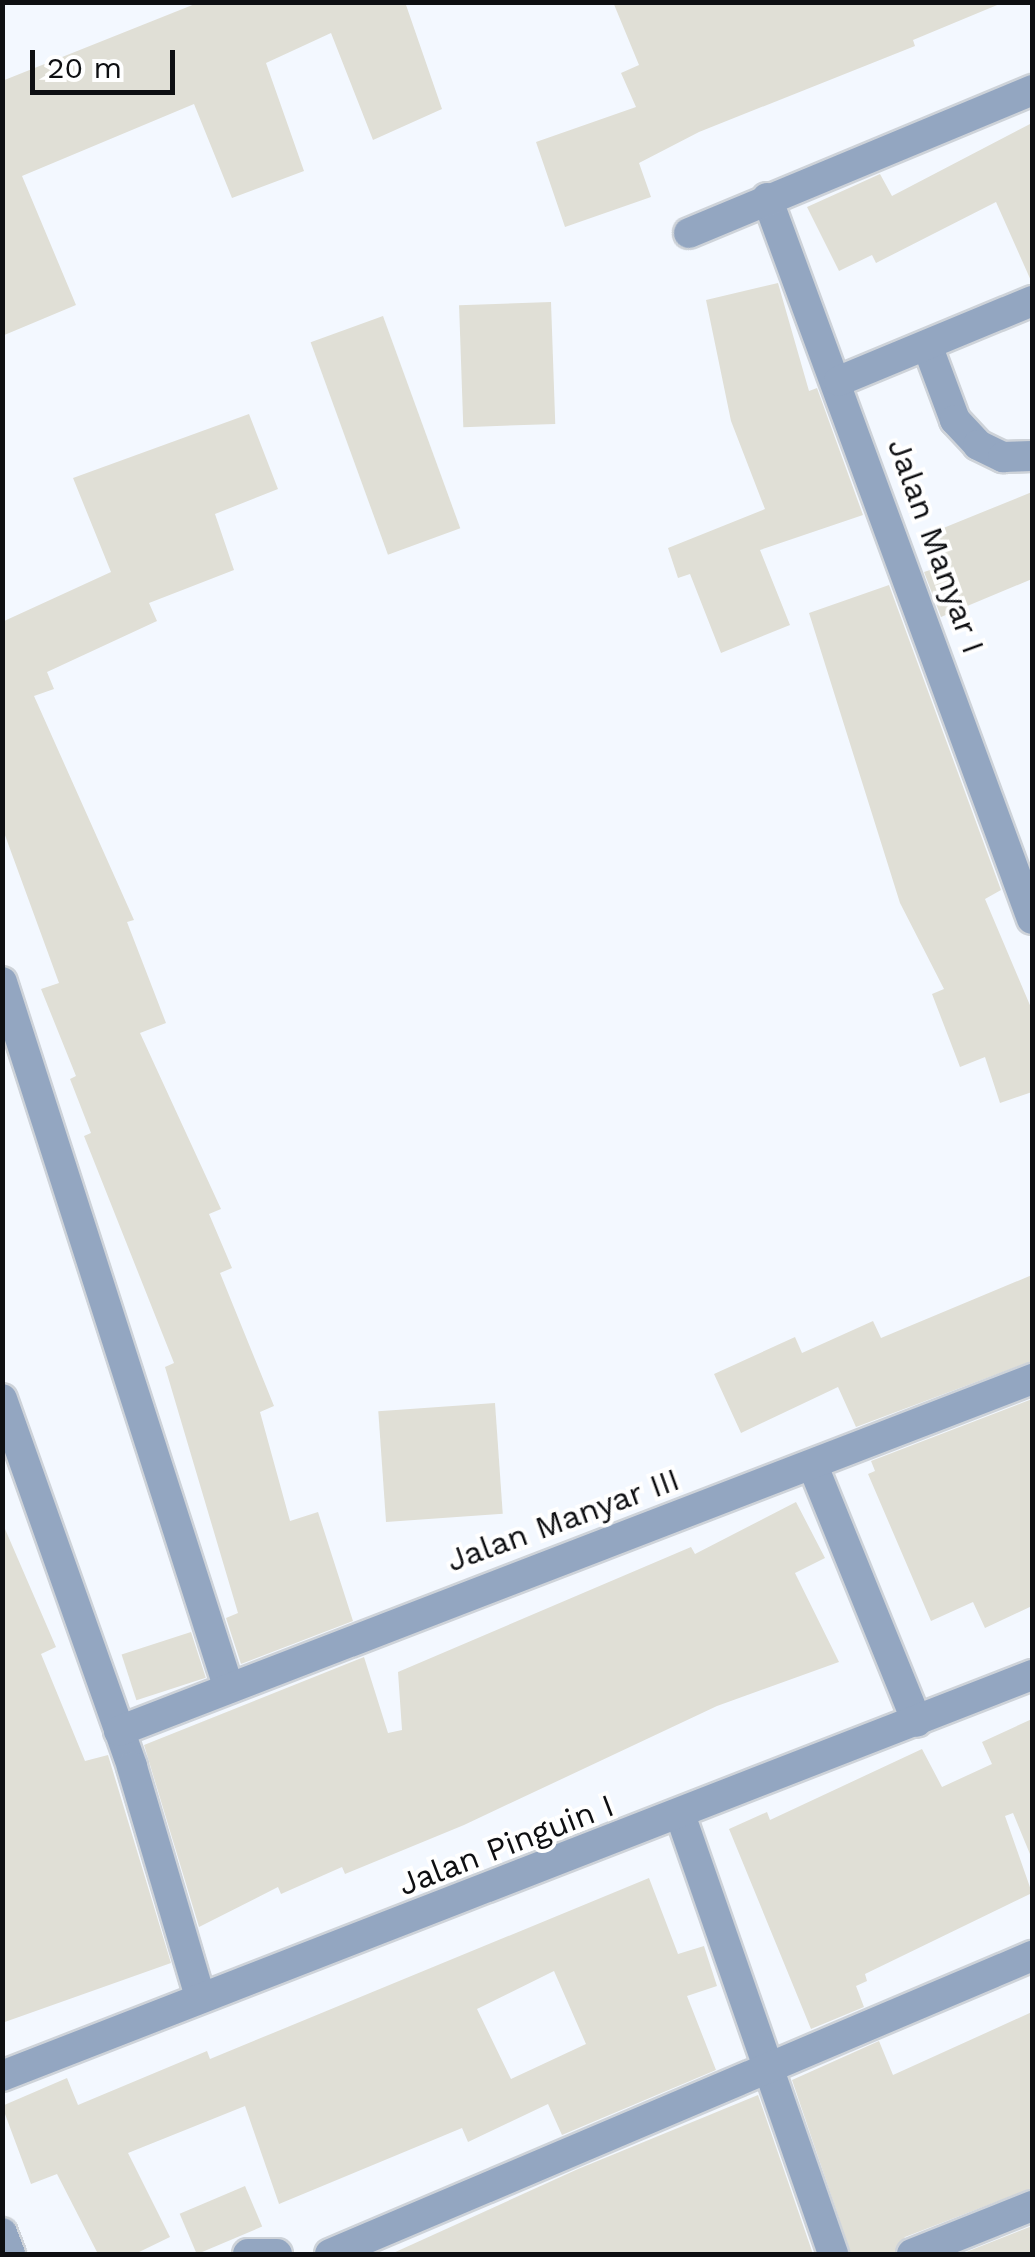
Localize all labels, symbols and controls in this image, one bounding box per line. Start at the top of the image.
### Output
scale bar [35,30,180,92]
text: 20 m [47,50,122,85]
street label: Jalan Manyar I [879,433,993,659]
street label: Jalan Manyar III [441,1460,685,1580]
street label: Jalan Pinguin I [393,1786,619,1904]

